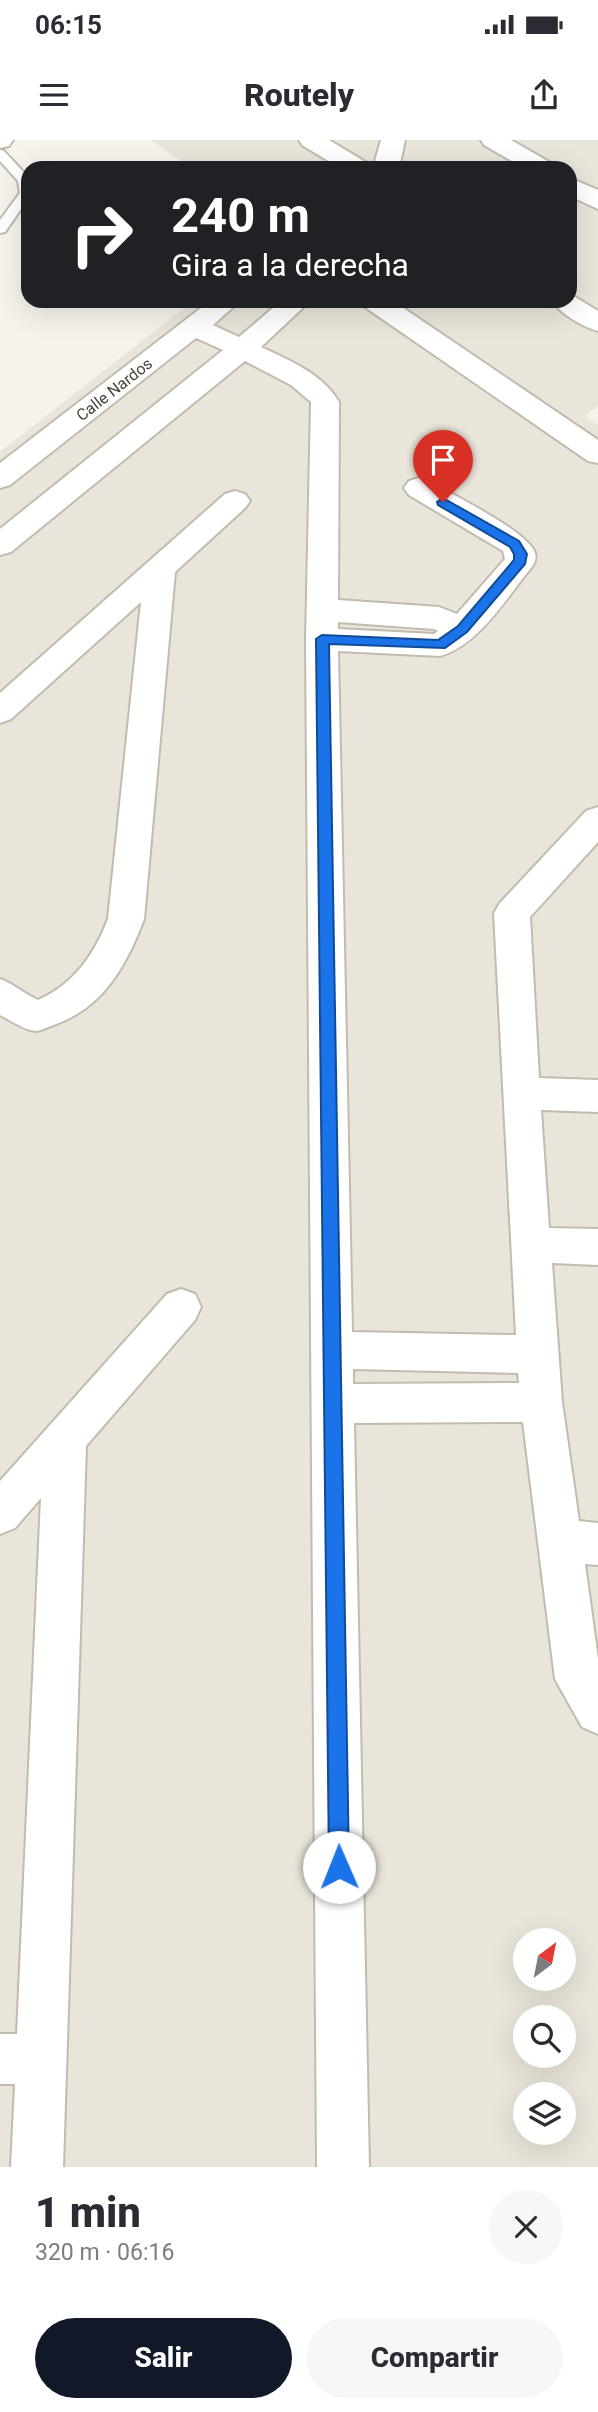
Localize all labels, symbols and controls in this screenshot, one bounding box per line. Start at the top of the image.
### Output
text: 06:15 [35,10,102,40]
icon: menu [35,76,73,114]
text: Routely [244,76,354,114]
icon: share [525,76,563,114]
text: 240 m [171,187,310,244]
icon: right [56,189,147,280]
text: Gira a la derecha [171,246,409,284]
street label: Calle Nardos [73,354,156,425]
pin [413,430,473,502]
icon: arrive [424,441,462,479]
position arrow [302,1830,376,1904]
north arrow [513,1928,576,1992]
map controls [513,1928,576,2145]
button: search [513,2005,576,2068]
button: layers [513,2082,576,2145]
text: 1 min [35,2188,141,2237]
button: close [489,2190,563,2264]
text: 320 m · 06:16 [35,2239,174,2266]
button: Salir [35,2318,292,2398]
button: Compartir [306,2318,563,2398]

